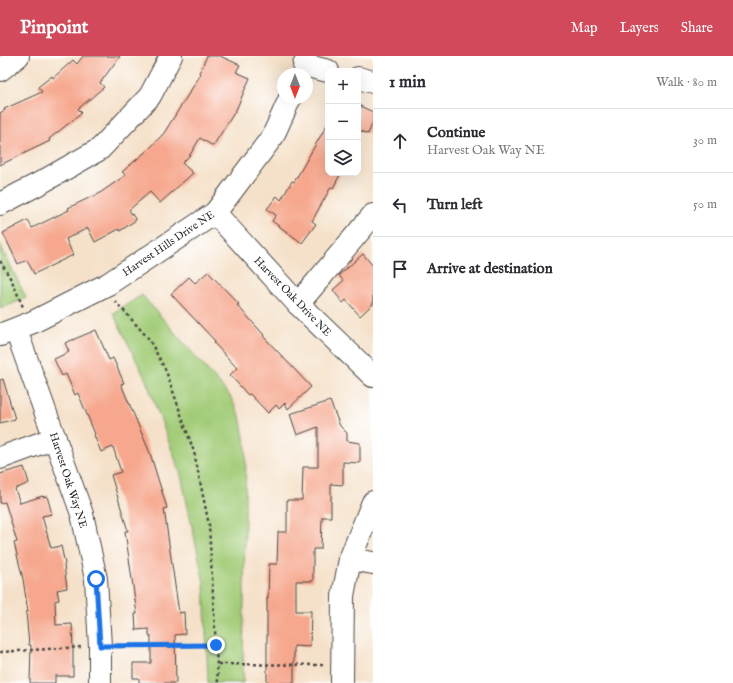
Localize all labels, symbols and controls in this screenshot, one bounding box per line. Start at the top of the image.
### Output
text: Pinpoint [20,16,88,40]
text: Map [571,19,598,37]
text: Layers [620,19,659,37]
text: Share [681,19,713,37]
north arrow [277,68,313,104]
map controls [325,68,361,176]
button: + [325,68,361,104]
text: 1 min [389,72,426,93]
text: Walk · 80 m [656,74,717,91]
button: − [325,104,361,140]
text: Continue [427,123,485,142]
icon: ahead [389,130,411,152]
text: 30 m [693,132,717,149]
button: layers [325,140,361,176]
text: Harvest Oak Way NE [427,142,545,159]
icon: left [389,194,411,216]
text: Turn left [427,195,483,214]
text: 50 m [693,196,717,213]
street label: Harvest Hills Drive NE [120,208,218,280]
street label: Harvest Oak Drive NE [251,254,334,340]
icon: arrive [389,258,411,280]
text: Arrive at destination [427,259,553,278]
street label: Harvest Oak Way NE [46,431,90,530]
route start [87,570,105,588]
route end [207,636,225,654]

